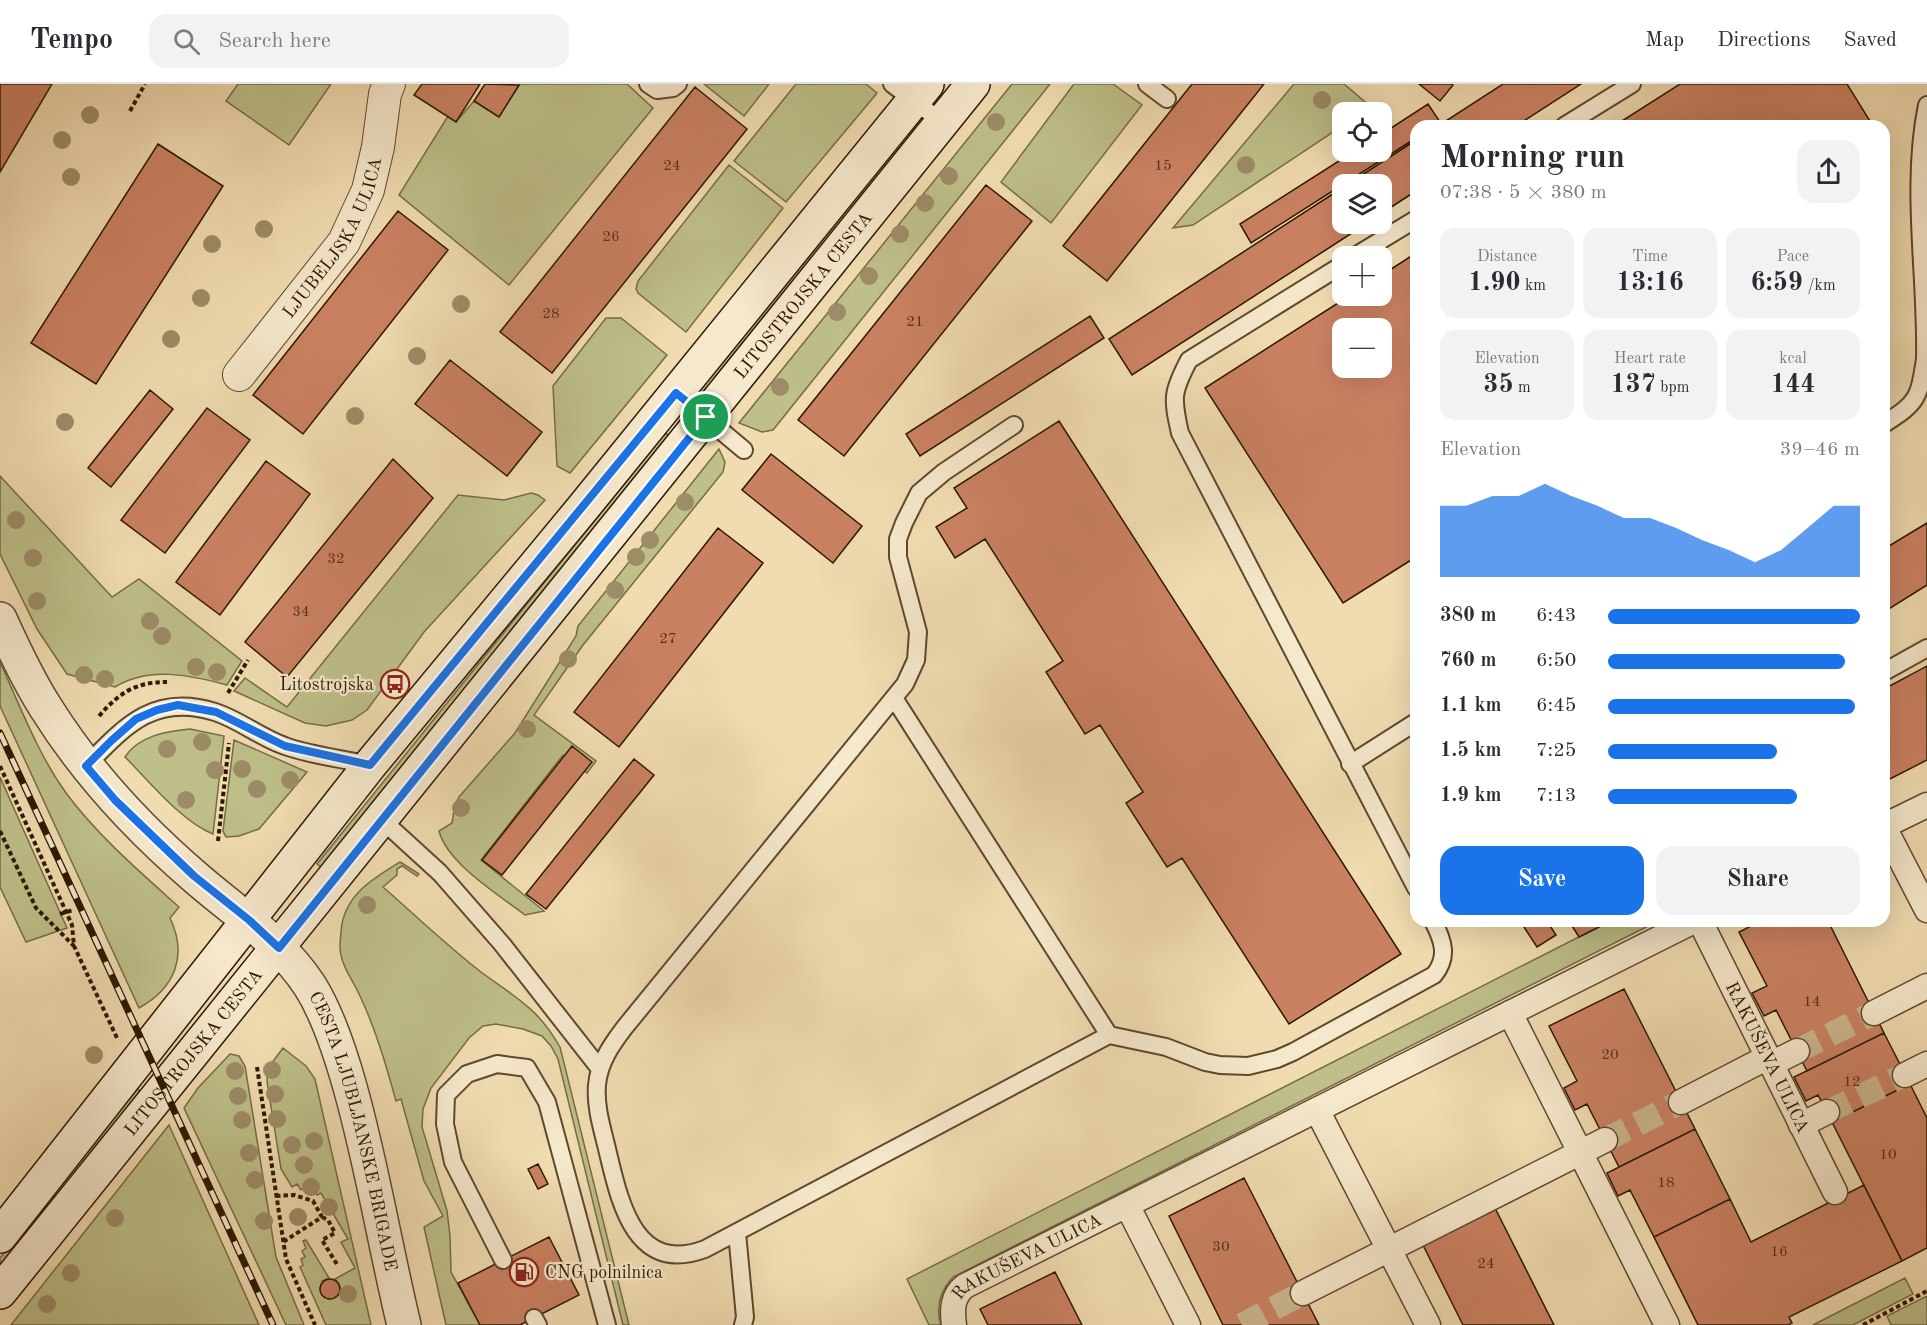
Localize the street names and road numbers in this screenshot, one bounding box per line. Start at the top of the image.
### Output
street label: LJUBELJSKA ULICA [280,155,385,322]
street label: LITOSTROJSKA CESTA [731,209,876,383]
street label: LITOSTROJSKA CESTA [122,966,266,1140]
street label: RAKUŠEVA ULICA [1722,979,1812,1136]
street label: CESTA LJUBLJANSKE BRIGADE [305,989,400,1273]
street label: RAKUŠEVA ULICA [949,1211,1105,1303]

